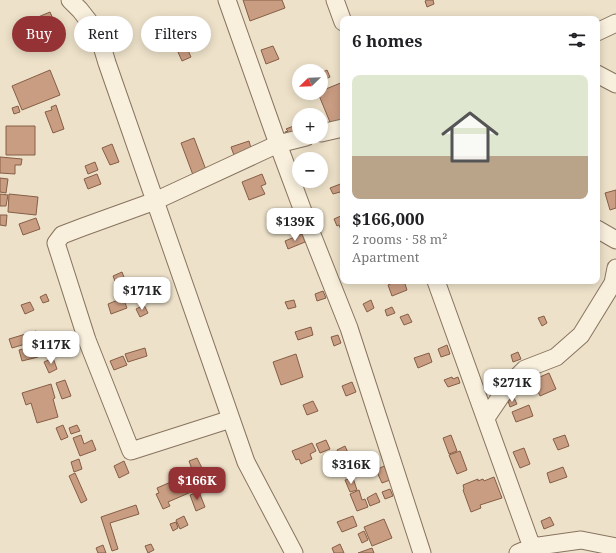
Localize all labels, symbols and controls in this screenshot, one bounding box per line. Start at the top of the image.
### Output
chip: Buy [12,16,66,52]
chip: Rent [74,16,133,52]
chip: Filters [141,16,211,52]
text: 6 homes [352,29,422,52]
icon: filters [566,29,588,51]
north arrow [292,64,328,100]
map controls [292,64,328,188]
icon: home [434,101,506,173]
button: + [292,108,328,144]
button: − [292,152,328,188]
text: $166,000 [352,207,424,230]
pin: $139K [267,208,323,242]
text: $139K [276,212,314,230]
text: 2 rooms · 58 m² [352,230,447,248]
text: Apartment [352,248,419,266]
pin: $171K [114,277,170,311]
text: $171K [123,281,161,299]
pin: $117K [23,331,79,365]
text: $117K [32,335,70,353]
pin: $271K [484,369,540,403]
text: $271K [493,373,531,391]
pin: $316K [323,451,379,485]
text: $316K [332,455,370,473]
pin: $166K [169,467,225,501]
text: $166K [178,471,216,489]

